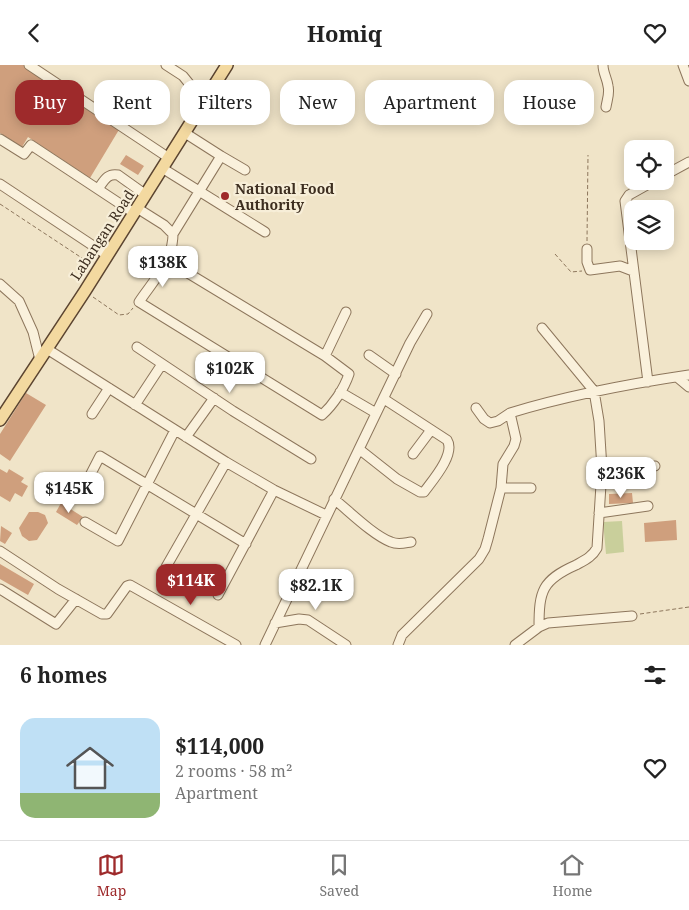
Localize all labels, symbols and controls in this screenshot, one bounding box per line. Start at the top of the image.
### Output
text: Homiq [307,18,382,48]
icon: back [20,19,48,47]
icon: heart [641,19,669,47]
chip: Buy [15,80,84,125]
chip: Rent [94,80,170,125]
chip: Filters [180,80,270,125]
chip: New [280,80,355,125]
chip: Apartment [365,80,494,125]
chip: House [504,80,594,125]
map controls [624,140,674,250]
button: locate [624,140,674,190]
place label: National Food Authority [235,179,334,214]
street label: Labangan Road [66,186,138,284]
marker: National Food Authority [219,190,231,202]
button: layers [624,200,674,250]
pin: $138K [128,245,198,288]
text: $138K [139,251,187,273]
pin: $102K [195,351,265,394]
text: $102K [206,357,254,379]
pin: $236K [586,457,656,499]
text: $236K [597,462,645,484]
pin: $145K [34,471,104,514]
text: $145K [45,477,93,499]
pin: $114K [156,563,226,606]
text: $114K [167,569,215,591]
pin: $82.1K [275,569,357,611]
text: $82.1K [290,574,342,596]
text: 6 homes [20,661,107,689]
icon: filters [641,661,669,689]
text: $114,000 [175,732,264,760]
icon: home [60,738,120,798]
icon: heart [641,754,669,782]
text: 2 rooms · 58 m² [175,760,292,782]
text: Apartment [175,782,258,804]
tab: Map [97,851,126,900]
tab: Saved [320,851,359,900]
tab: Home [552,851,592,900]

